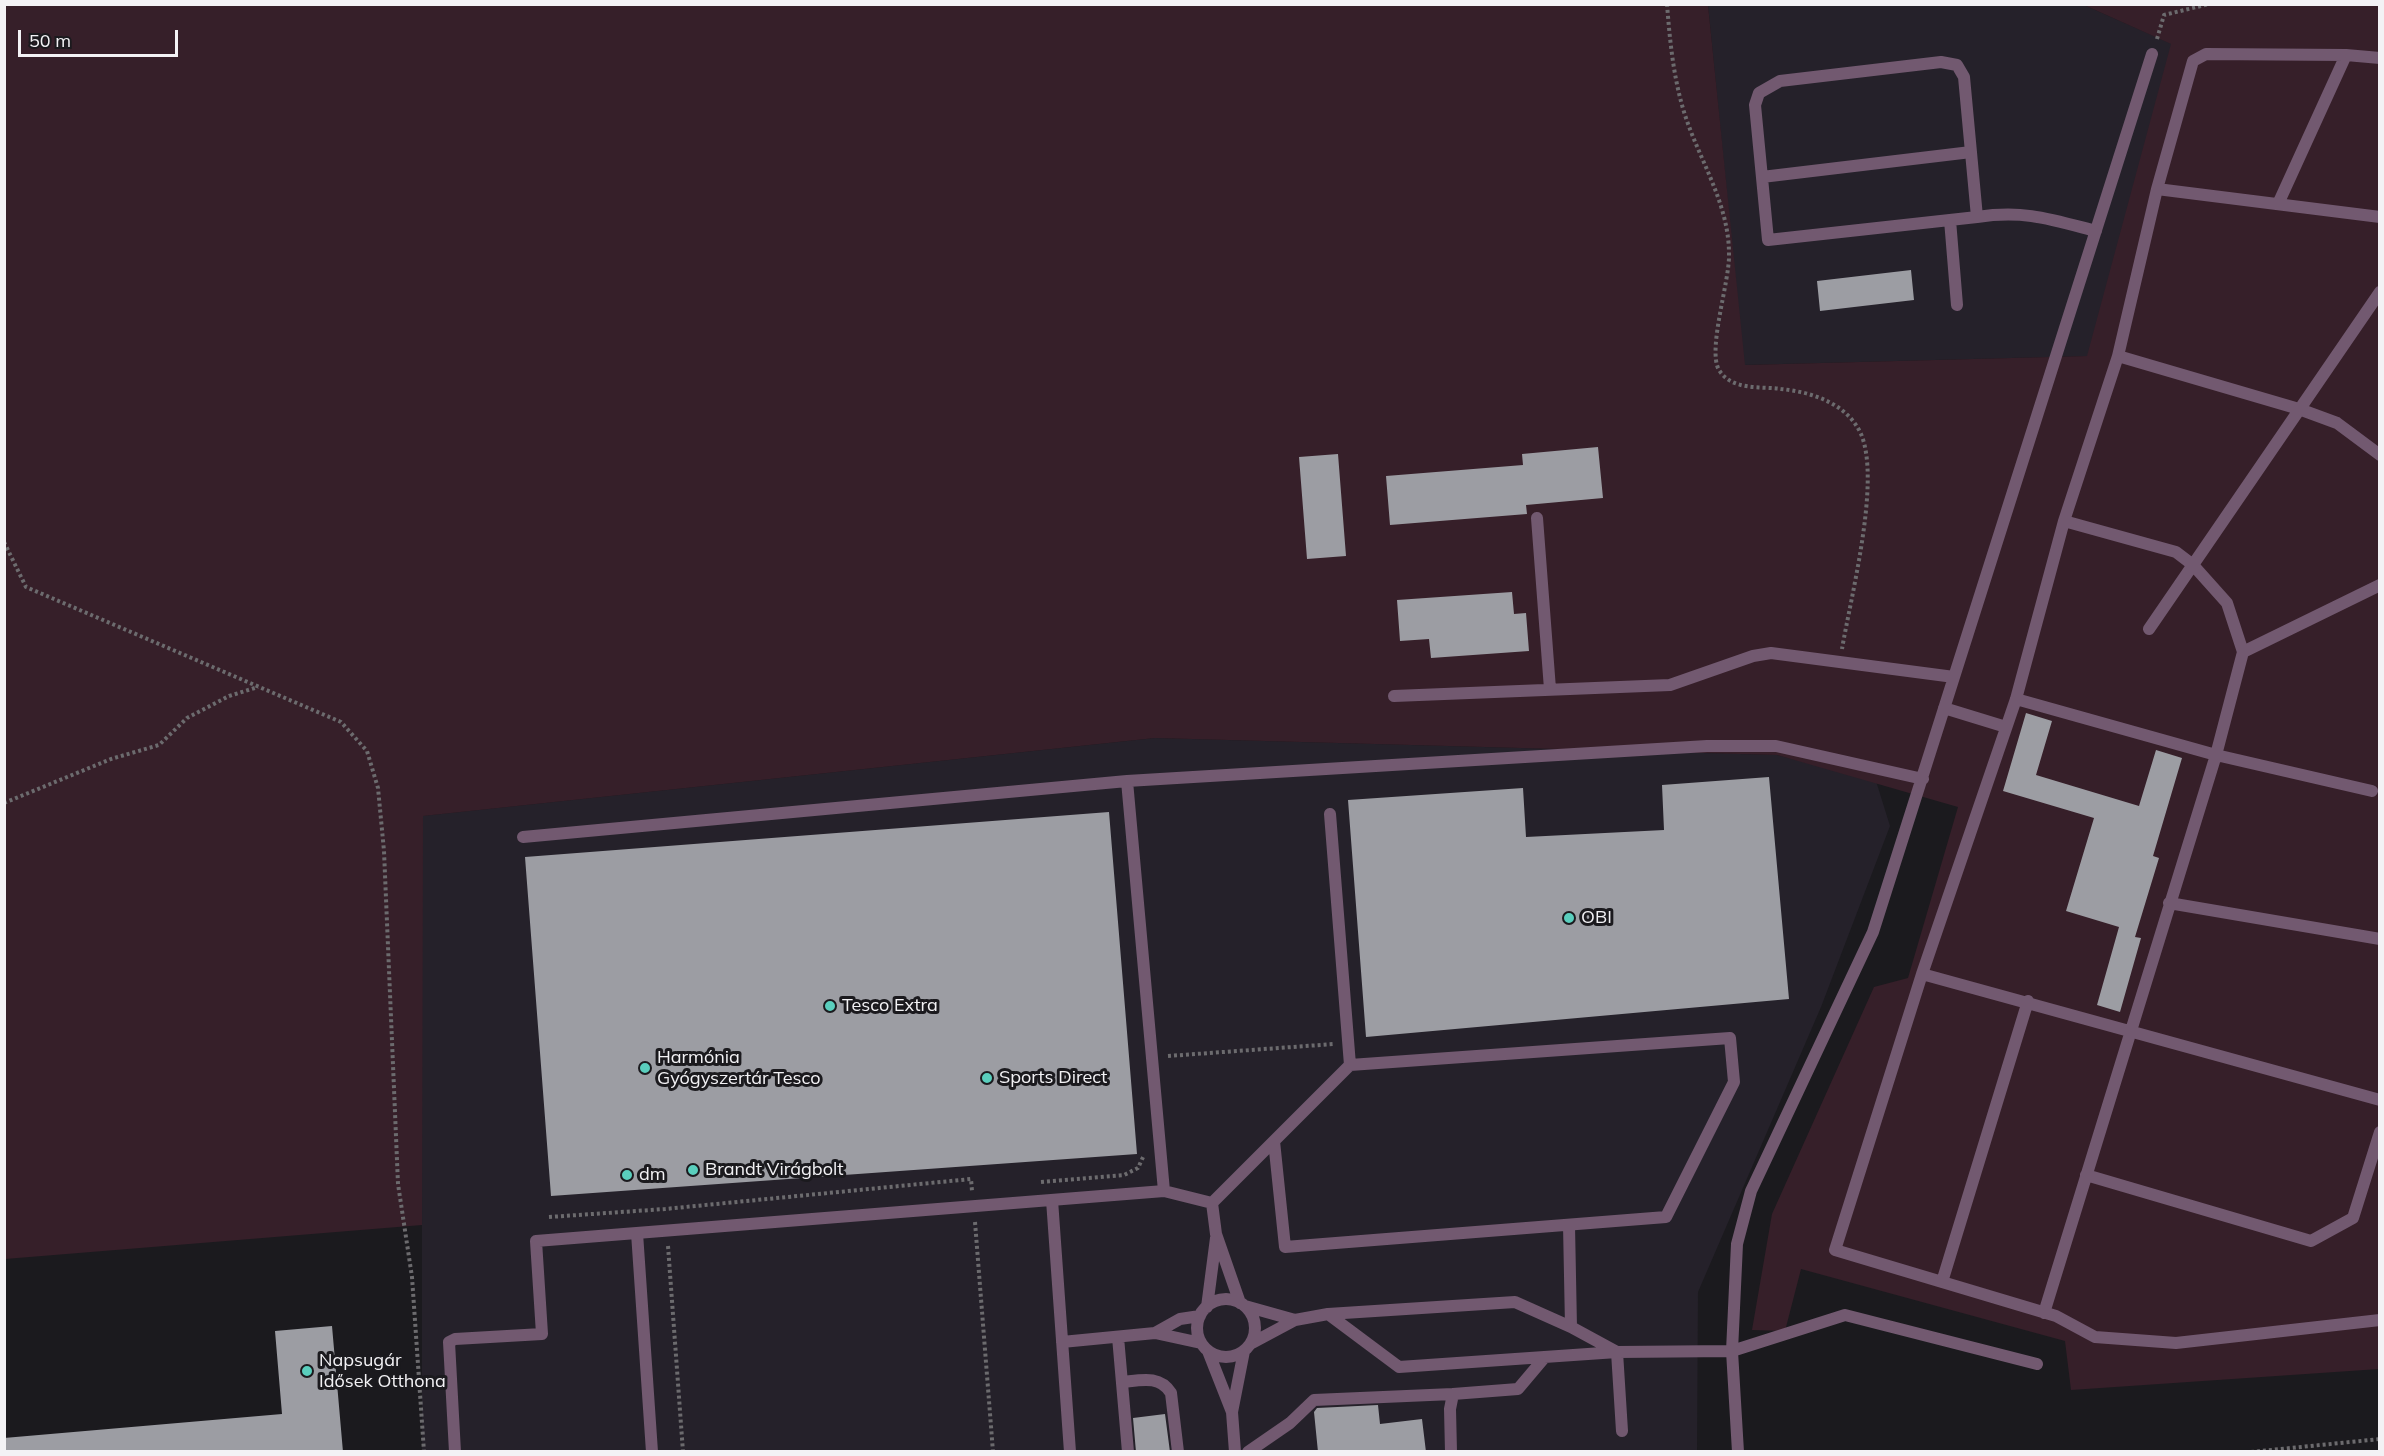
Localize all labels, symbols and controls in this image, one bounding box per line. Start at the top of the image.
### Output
scale bar [21,18,182,56]
text: 50 m [29,29,71,52]
place label: OBI [1581,907,1612,929]
marker: OBI [1562,911,1576,925]
place label: Tesco Extra [842,995,938,1017]
marker: Tesco Extra [823,999,837,1013]
place label: Harmónia Gyógyszertár Tesco [657,1047,820,1090]
marker: Harmónia Gyógyszertár Tesco [638,1061,652,1075]
place label: Sports Direct [999,1067,1107,1089]
marker: Sports Direct [980,1071,994,1085]
place label: Brandt Virágbolt [705,1159,844,1181]
marker: Brandt Virágbolt [686,1163,700,1177]
place label: dm [639,1164,666,1186]
marker: dm [620,1168,634,1182]
place label: Napsugár Idősek Otthona [319,1350,446,1392]
marker: Napsugár Idősek Otthona [300,1364,314,1378]

